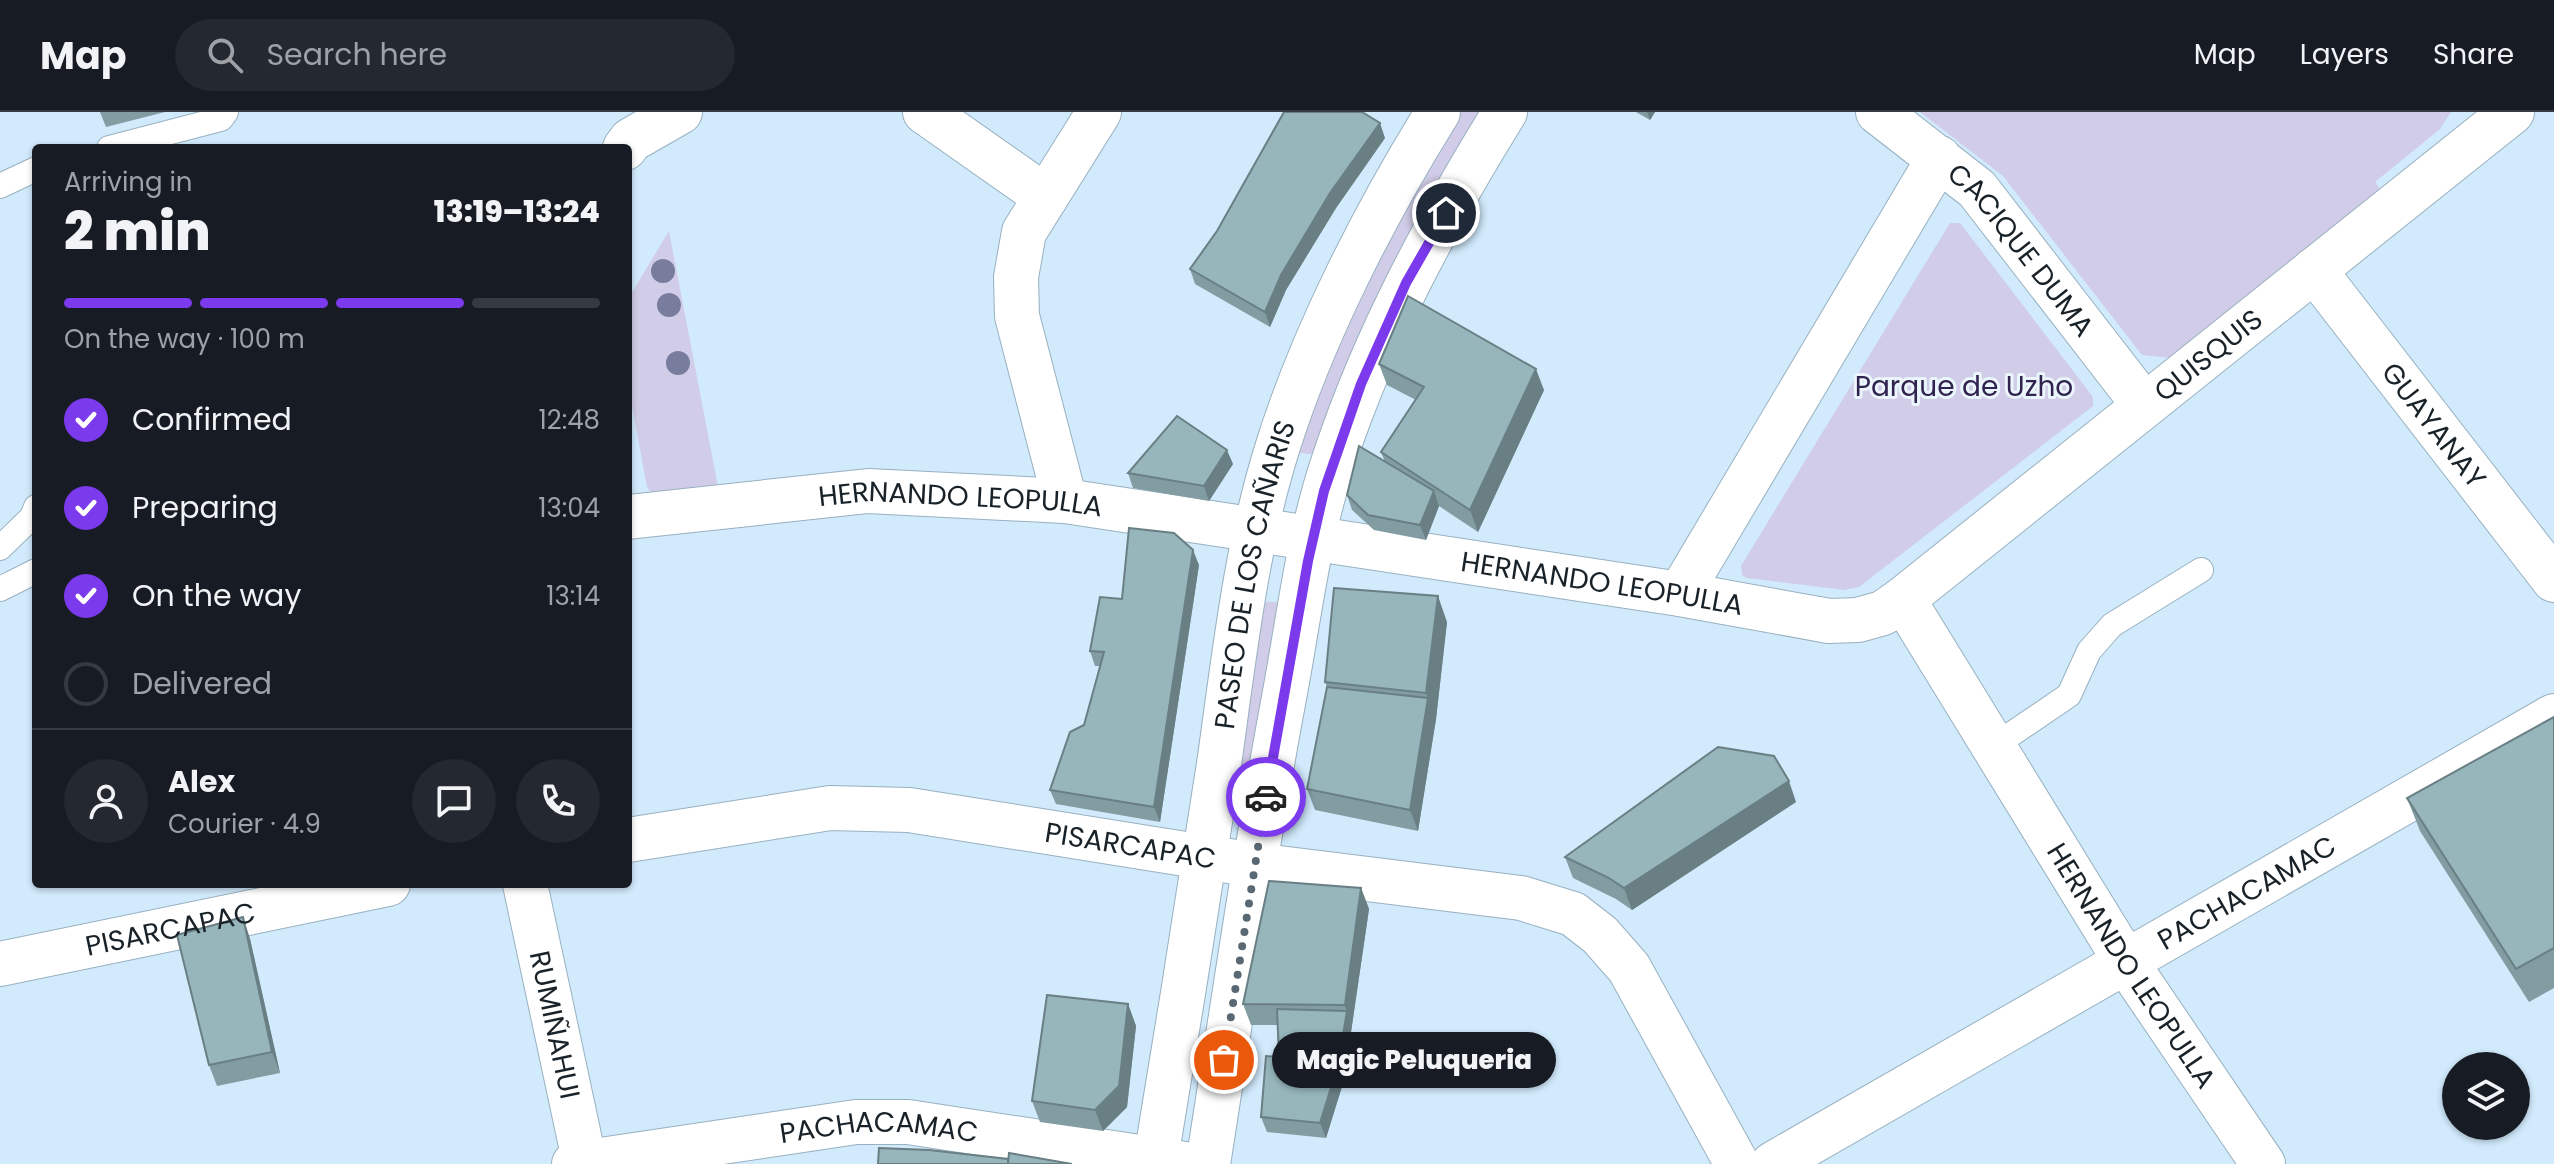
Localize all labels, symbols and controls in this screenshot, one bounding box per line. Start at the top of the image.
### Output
search box [175,19,735,91]
text: Map [40,29,127,82]
icon: search [203,33,247,77]
text: Search here [267,33,447,76]
text: Map [2194,35,2256,74]
text: Layers [2300,35,2389,74]
text: Share [2433,35,2514,74]
street label: CACIQUE DUMA [1940,154,2103,344]
text: Arriving in [64,164,193,200]
pin [1412,179,1480,247]
text: 13:19–13:24 [434,190,600,233]
icon: home [1424,191,1468,235]
text: 2 min [64,195,211,268]
street label: QUISQUIS [2146,300,2270,410]
text: On the way · 100 m [64,321,305,357]
street label: GUAYANAY [2373,354,2495,496]
park label: Parque de Uzho [1855,367,2073,406]
icon: check [64,398,108,442]
text: Confirmed [132,398,292,441]
text: 12:48 [538,402,600,438]
street label: PASEO DE LOS CAÑARIS [1205,415,1305,731]
street label: HERNANDO LEOPULLA [816,472,1105,526]
icon: check [64,486,108,530]
text: Preparing [132,486,278,529]
text: 13:04 [538,490,600,526]
street label: HERNANDO LEOPULLA [1458,542,1746,625]
icon: check [64,574,108,618]
text: On the way [132,574,301,617]
text: 13:14 [546,578,600,614]
text: Delivered [132,662,272,705]
courier [1226,757,1306,837]
button: person [64,759,148,843]
button: chat [412,759,496,843]
button: phone [516,759,600,843]
text: Alex [168,760,235,803]
icon: car [1244,775,1288,819]
text: Courier · 4.9 [168,806,321,842]
street label: PISARCAPAC [1042,812,1219,878]
street label: PACHACAMAC [2150,826,2343,959]
street label: HERNANDO LEOPULLA [2038,835,2225,1096]
street label: PISARCAPAC [82,892,259,965]
street label: RUMIÑAHUI [520,947,590,1103]
pin [1190,1026,1258,1094]
callout: Magic Peluqueria [1272,1032,1556,1088]
icon: bag [1202,1038,1246,1082]
text: Magic Peluqueria [1296,1042,1532,1078]
map controls [2442,1052,2530,1140]
button: layers [2442,1052,2530,1140]
street label: PACHACAMAC [777,1103,981,1153]

